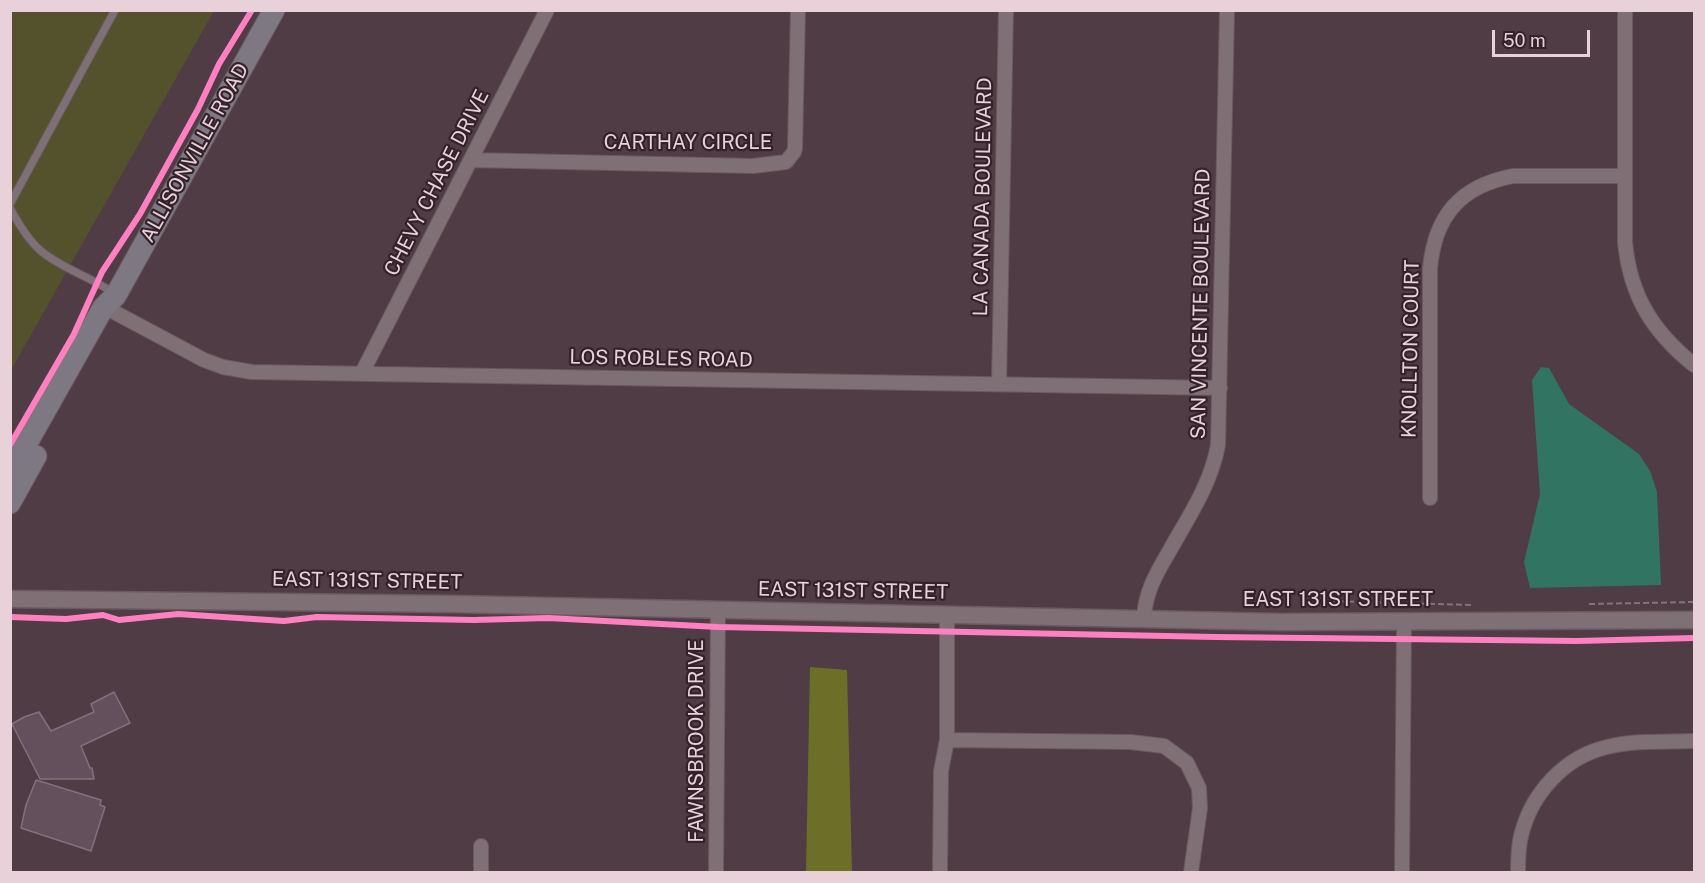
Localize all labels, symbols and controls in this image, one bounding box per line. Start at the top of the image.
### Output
scale bar [1495,18,1592,56]
text: 50 m [1503,30,1546,51]
street label: ALLISONVILLE ROAD [136,59,254,247]
street label: LA CANADA BOULEVARD [969,77,997,317]
street label: CHEVY CHASE DRIVE [380,86,494,280]
street label: CARTHAY CIRCLE [604,131,772,155]
street label: SAN VINCENTE BOULEVARD [1187,169,1215,439]
street label: KNOLLTON COURT [1397,260,1425,438]
street label: LOS ROBLES ROAD [569,345,753,373]
street label: EAST 131ST STREET [272,567,462,595]
street label: EAST 131ST STREET [758,577,948,605]
street label: EAST 131ST STREET [1243,588,1433,612]
street label: FAWNSBROOK DRIVE [685,639,709,843]

